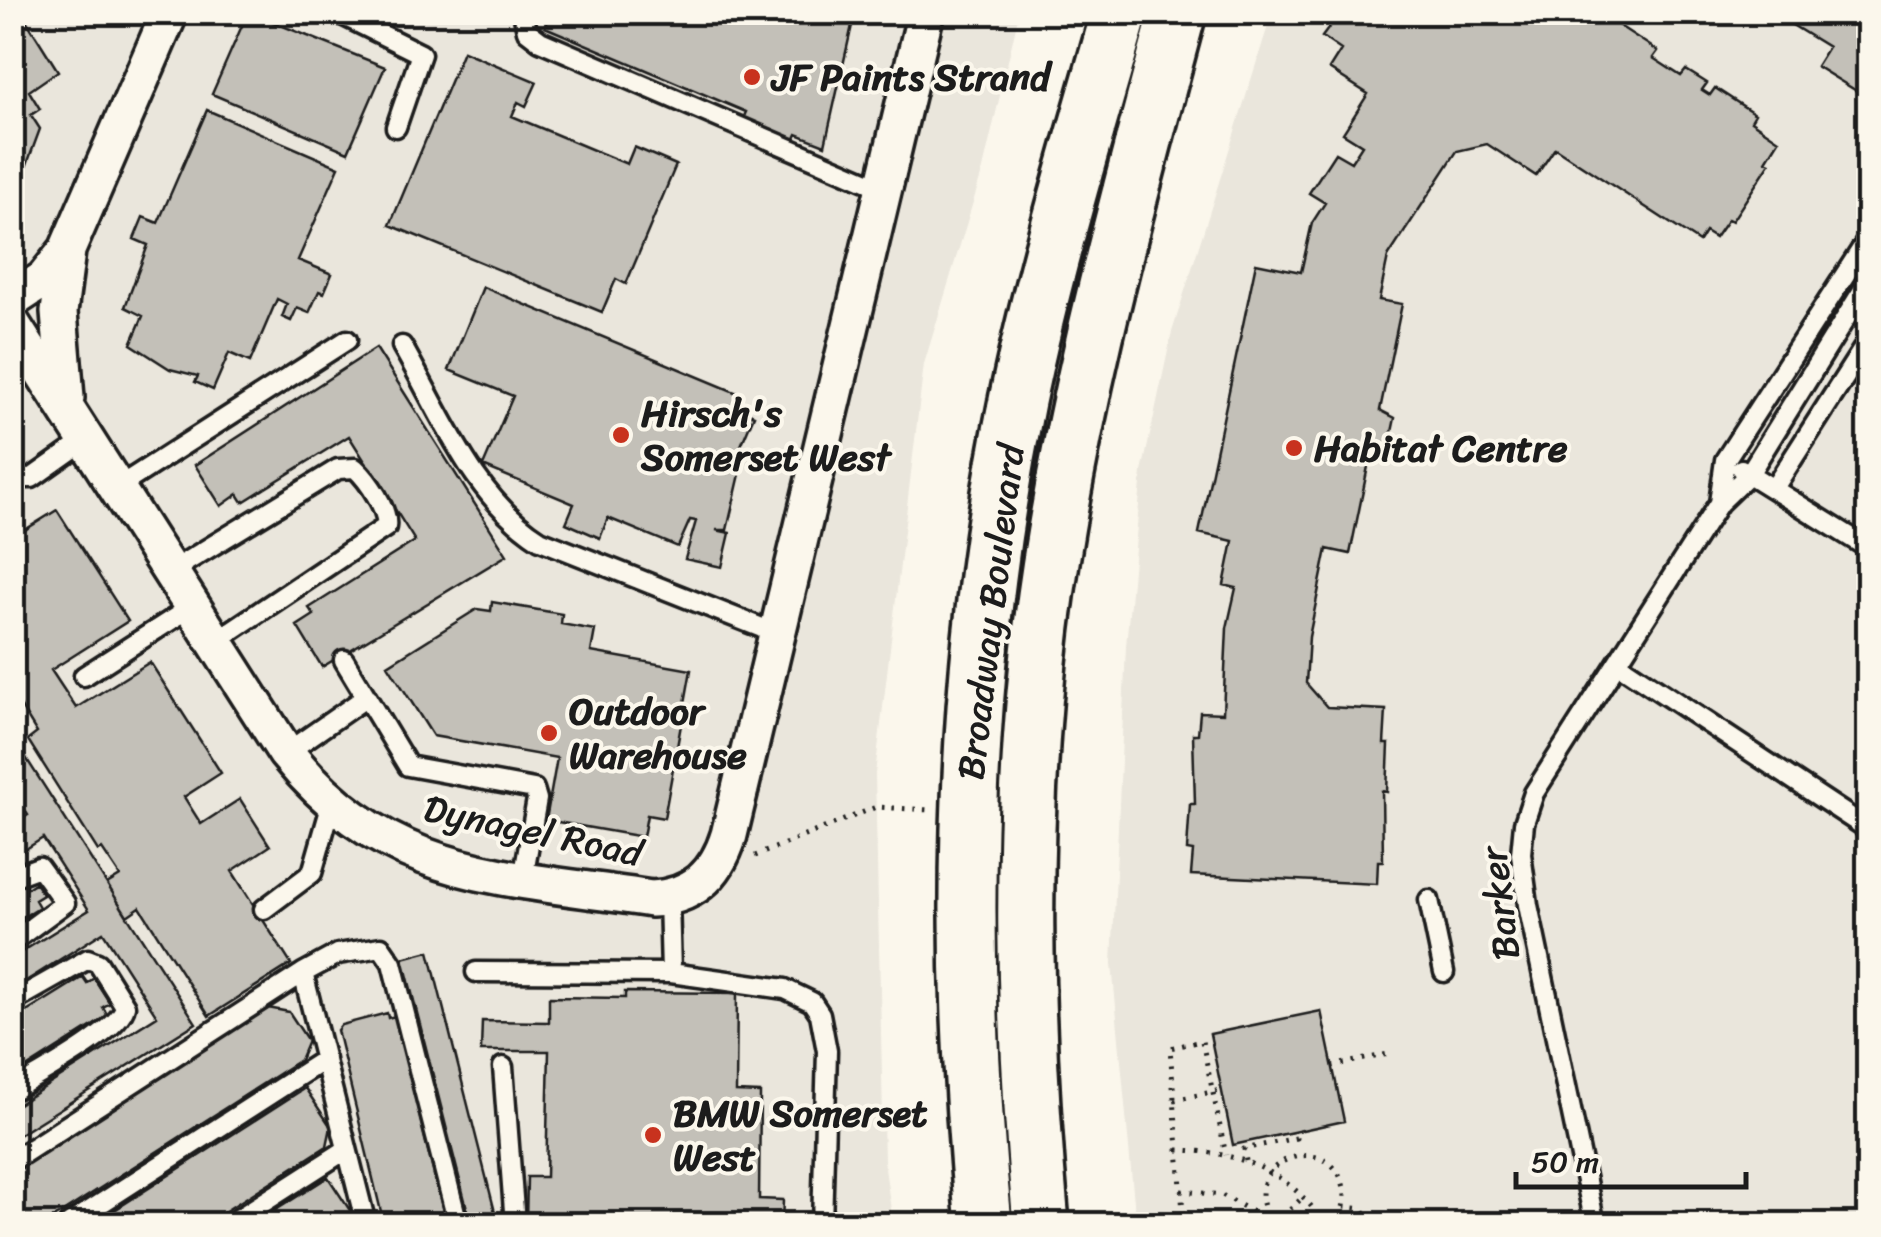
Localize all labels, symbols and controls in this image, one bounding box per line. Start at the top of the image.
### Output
place label: JF Paints Strand [770,44,1053,111]
marker: JF Paints Strand [741,66,763,88]
place label: Hirsch's Somerset West [640,380,893,491]
place label: Habitat Centre [1314,415,1568,482]
marker: Hirsch's Somerset West [610,424,632,446]
marker: Habitat Centre [1283,437,1305,459]
street label: Broadway Boulevard [937,438,1045,784]
place label: Outdoor Warehouse [569,678,747,789]
marker: Outdoor Warehouse [538,722,560,744]
street label: Dynagel Road [417,775,651,887]
street label: Barker [1460,840,1540,964]
place label: BMW Somerset West [673,1080,928,1191]
marker: BMW Somerset West [642,1124,664,1146]
scale bar [1516,1127,1746,1189]
text: 50 m [1531,1135,1599,1189]

